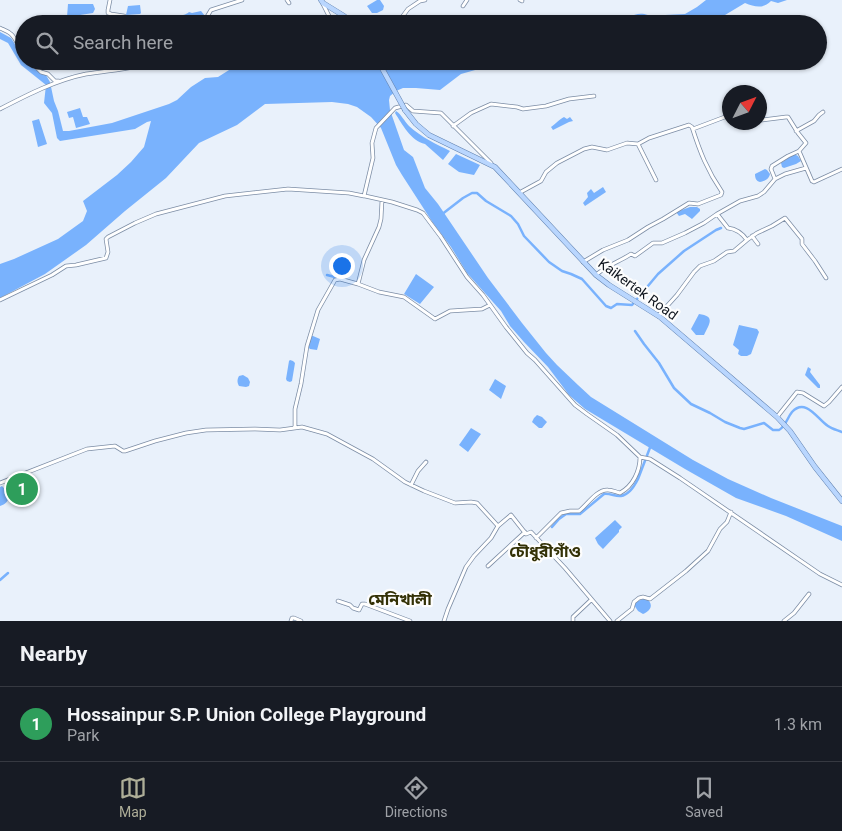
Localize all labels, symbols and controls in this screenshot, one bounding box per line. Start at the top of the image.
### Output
search box [15,15,827,70]
icon: search [33,29,61,57]
text: Search here [73,31,173,54]
north arrow [722,85,767,130]
your location [329,253,355,279]
street label: Kaikertek Road [595,255,681,323]
pin: 1 [6,470,38,508]
district label: চৌধুরীগাঁও [509,542,581,562]
district label: মেনিখালী [368,590,432,609]
text: Nearby [20,642,87,666]
text: Hossainpur S.P. Union College Playground [67,703,426,726]
text: 1 [31,715,41,734]
text: 1.3 km [774,715,822,734]
text: Park [67,726,99,745]
tab: Map [119,774,147,820]
tab: Directions [385,774,448,820]
tab: Saved [685,774,723,820]

